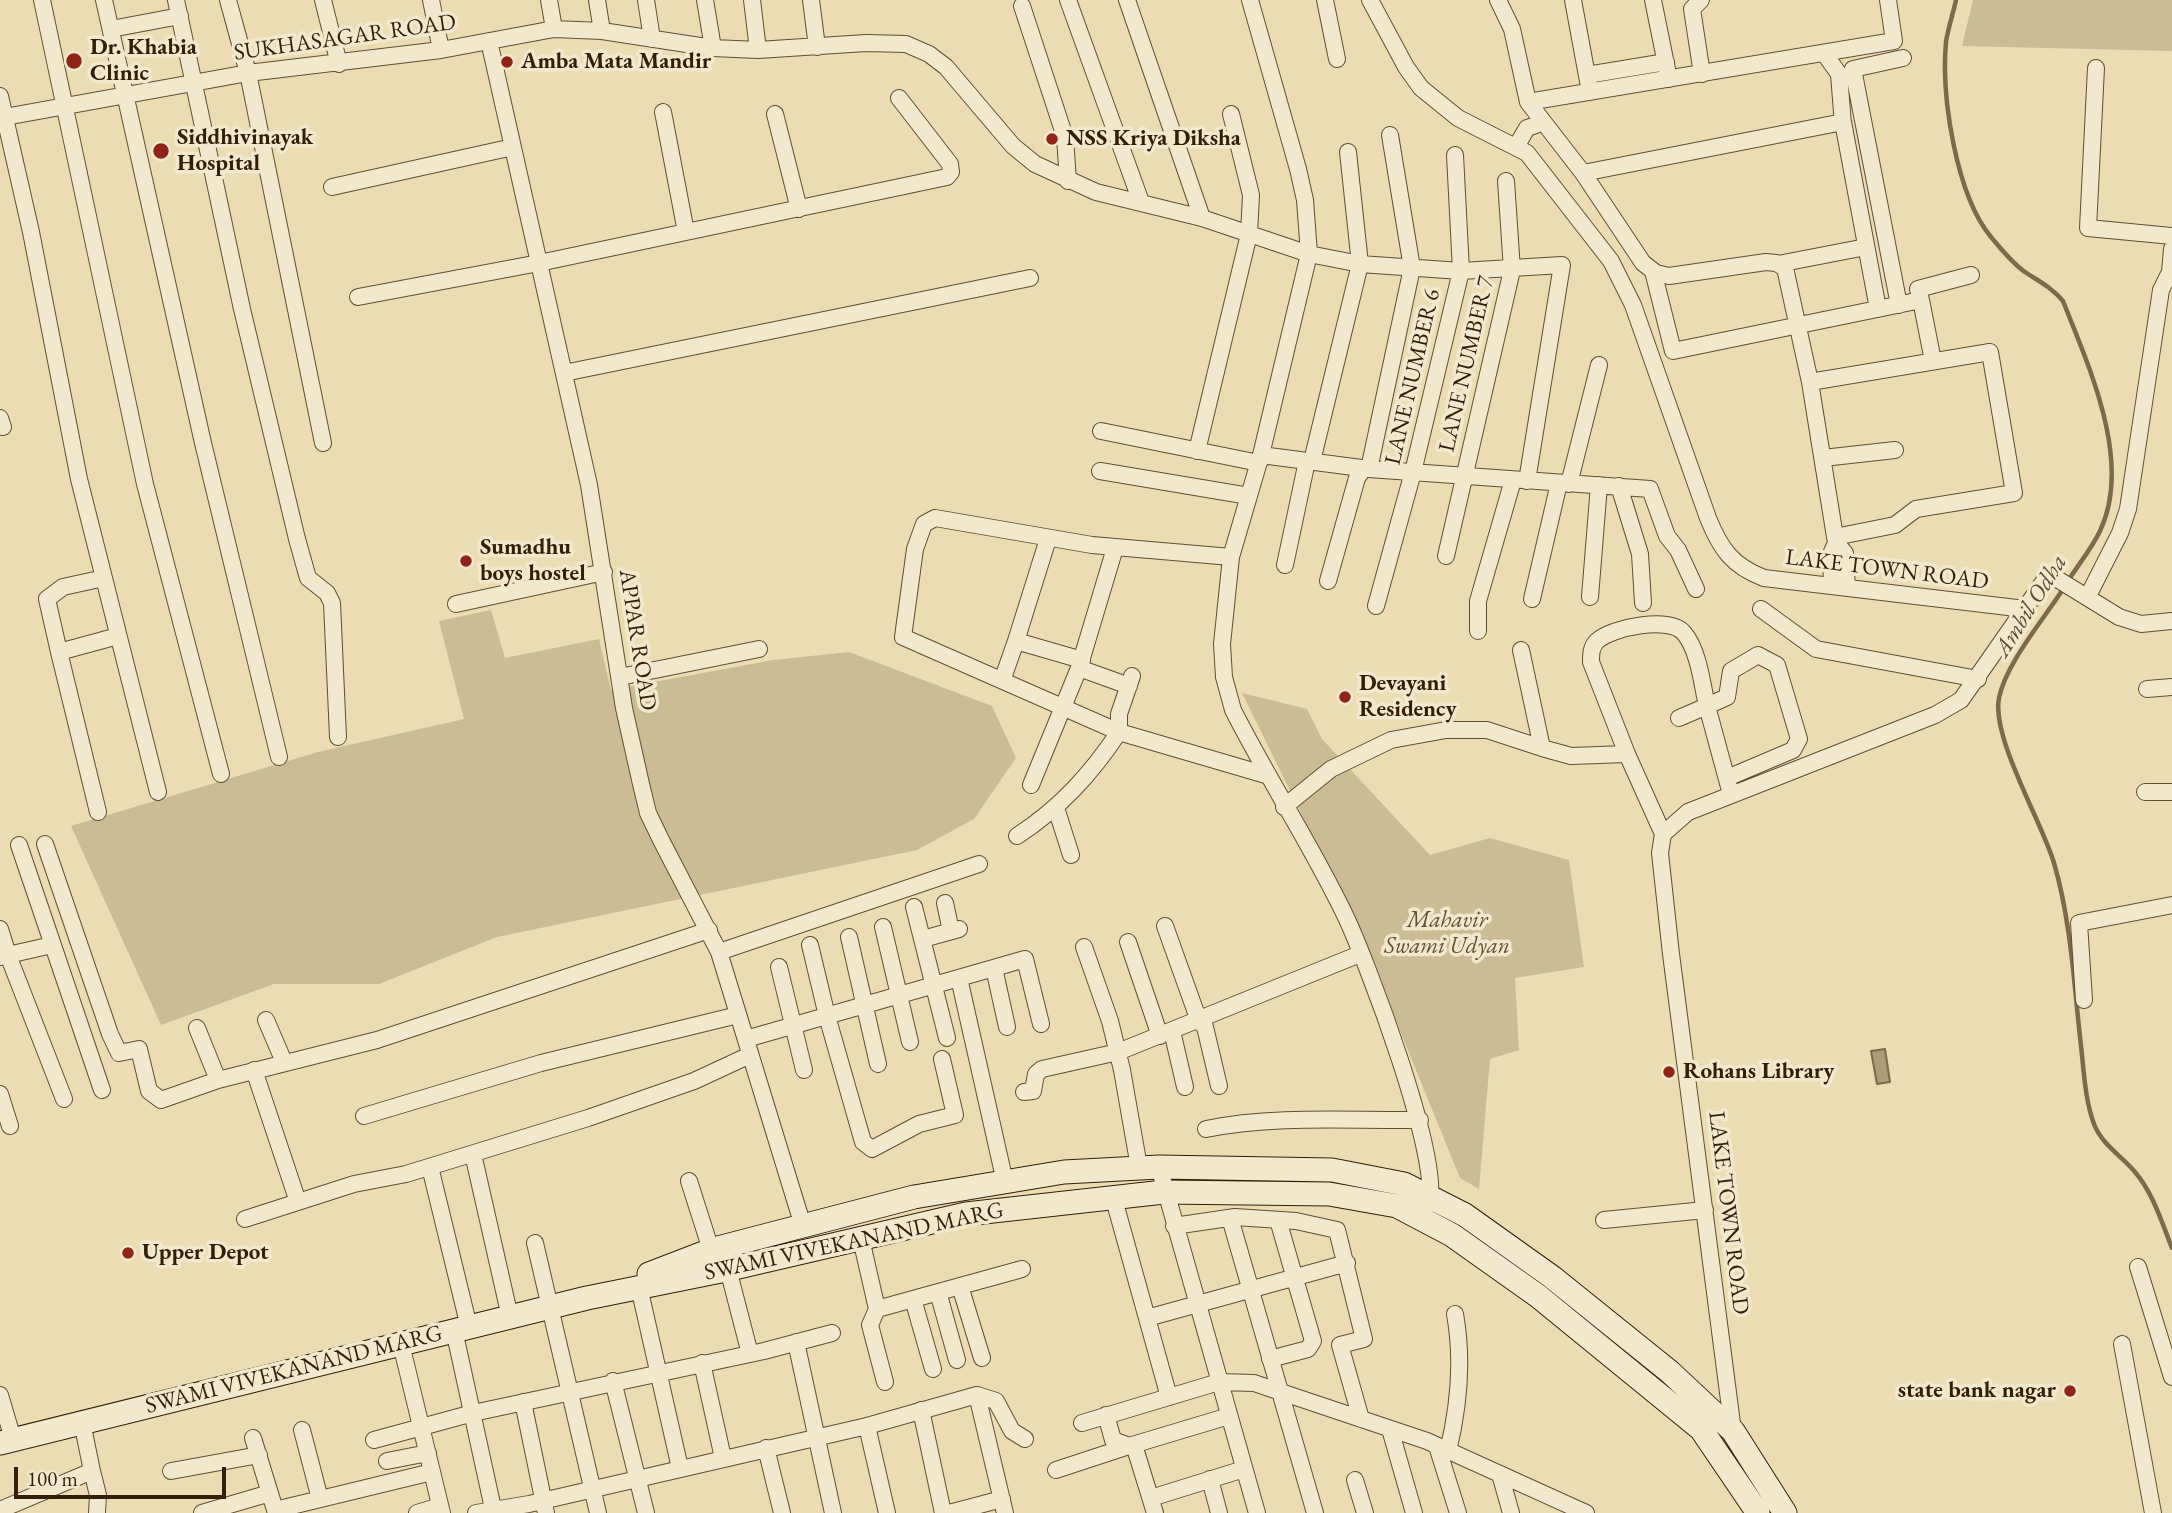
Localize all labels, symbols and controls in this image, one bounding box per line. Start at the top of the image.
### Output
street label: SUKHASAGAR ROAD [232,9,458,67]
place label: Dr. Khabia Clinic [90,34,197,88]
place label: Amba Mata Mandir [521,48,711,76]
marker: Dr. Khabia Clinic [64,51,84,71]
marker: Amba Mata Mandir [499,54,515,70]
place label: Siddhivinayak Hospital [177,124,313,178]
place label: NSS Kriya Diksha [1066,125,1241,153]
marker: NSS Kriya Diksha [1044,131,1060,147]
marker: Siddhivinayak Hospital [151,141,171,161]
street label: LANE NUMBER 7 [1433,273,1501,455]
street label: LANE NUMBER 6 [1379,286,1447,468]
place label: Sumadhu boys hostel [480,534,586,588]
street label: LAKE TOWN ROAD [1784,544,1990,596]
water label: Ambil Odha [1988,550,2074,662]
marker: Sumadhu boys hostel [458,553,474,569]
street label: APPAR ROAD [612,567,662,713]
place label: Devayani Residency [1359,670,1457,724]
marker: Devayani Residency [1337,689,1353,705]
park label: Mahavir Swami Udyan [1384,907,1510,961]
place label: Rohans Library [1683,1058,1834,1086]
marker: Rohans Library [1661,1064,1677,1080]
street label: LAKE TOWN ROAD [1702,1110,1754,1316]
street label: SWAMI VIVEKANAND MARG [702,1197,1006,1287]
place label: Upper Depot [142,1239,269,1267]
marker: Upper Depot [120,1245,136,1261]
street label: SWAMI VIVEKANAND MARG [143,1320,445,1420]
place label: state bank nagar [1898,1377,2056,1405]
marker: state bank nagar [2062,1383,2078,1399]
scale bar [18,1454,229,1498]
text: 100 m [27,1465,78,1492]

